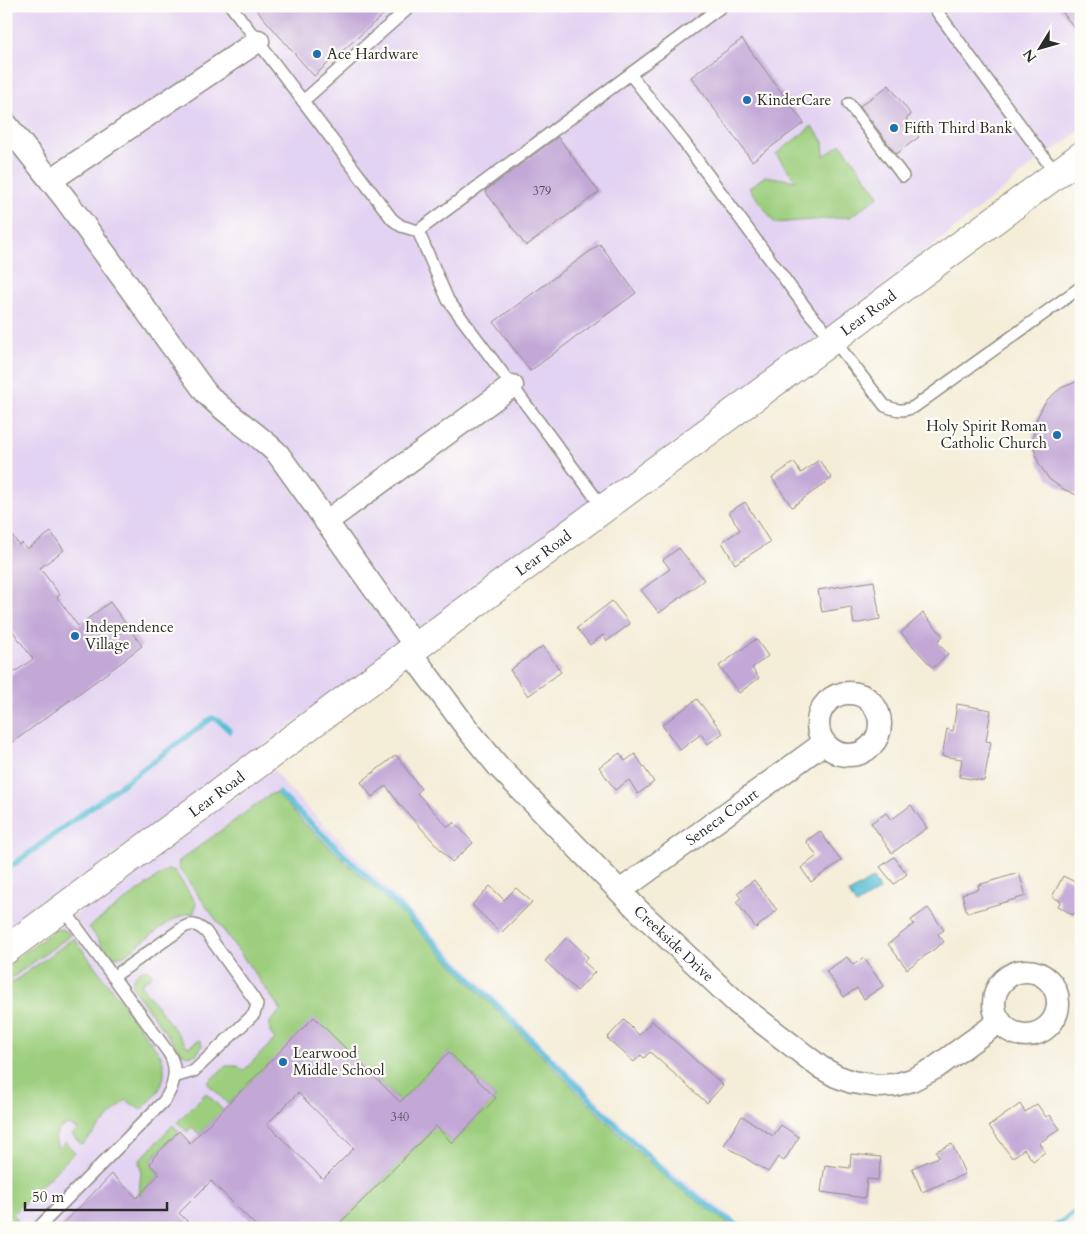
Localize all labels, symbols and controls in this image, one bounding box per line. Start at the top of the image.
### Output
north arrow [1014,22,1064,72]
place label: Ace Hardware [327,44,419,64]
text: N [1019,45,1041,66]
marker: Ace Hardware [311,48,323,60]
place label: KinderCare [757,90,832,110]
marker: KinderCare [741,94,753,106]
place label: Fifth Third Bank [904,118,1013,138]
marker: Fifth Third Bank [888,122,900,134]
house number: 379 [533,183,551,199]
street label: Lear Road [836,286,900,340]
place label: Holy Spirit Roman Catholic Church [926,416,1048,453]
marker: Holy Spirit Roman Catholic Church [1051,429,1063,441]
street label: Lear Road [511,526,575,580]
place label: Independence Village [85,617,174,654]
marker: Independence Village [69,630,81,642]
street label: Lear Road [185,767,249,822]
street label: Seneca Court [682,784,763,850]
street label: Creekside Drive [629,901,718,986]
place label: Learwood Middle School [293,1043,385,1080]
marker: Learwood Middle School [277,1056,289,1068]
house number: 340 [391,1109,409,1125]
scale bar [25,1179,168,1211]
text: 50 m [32,1187,64,1207]

